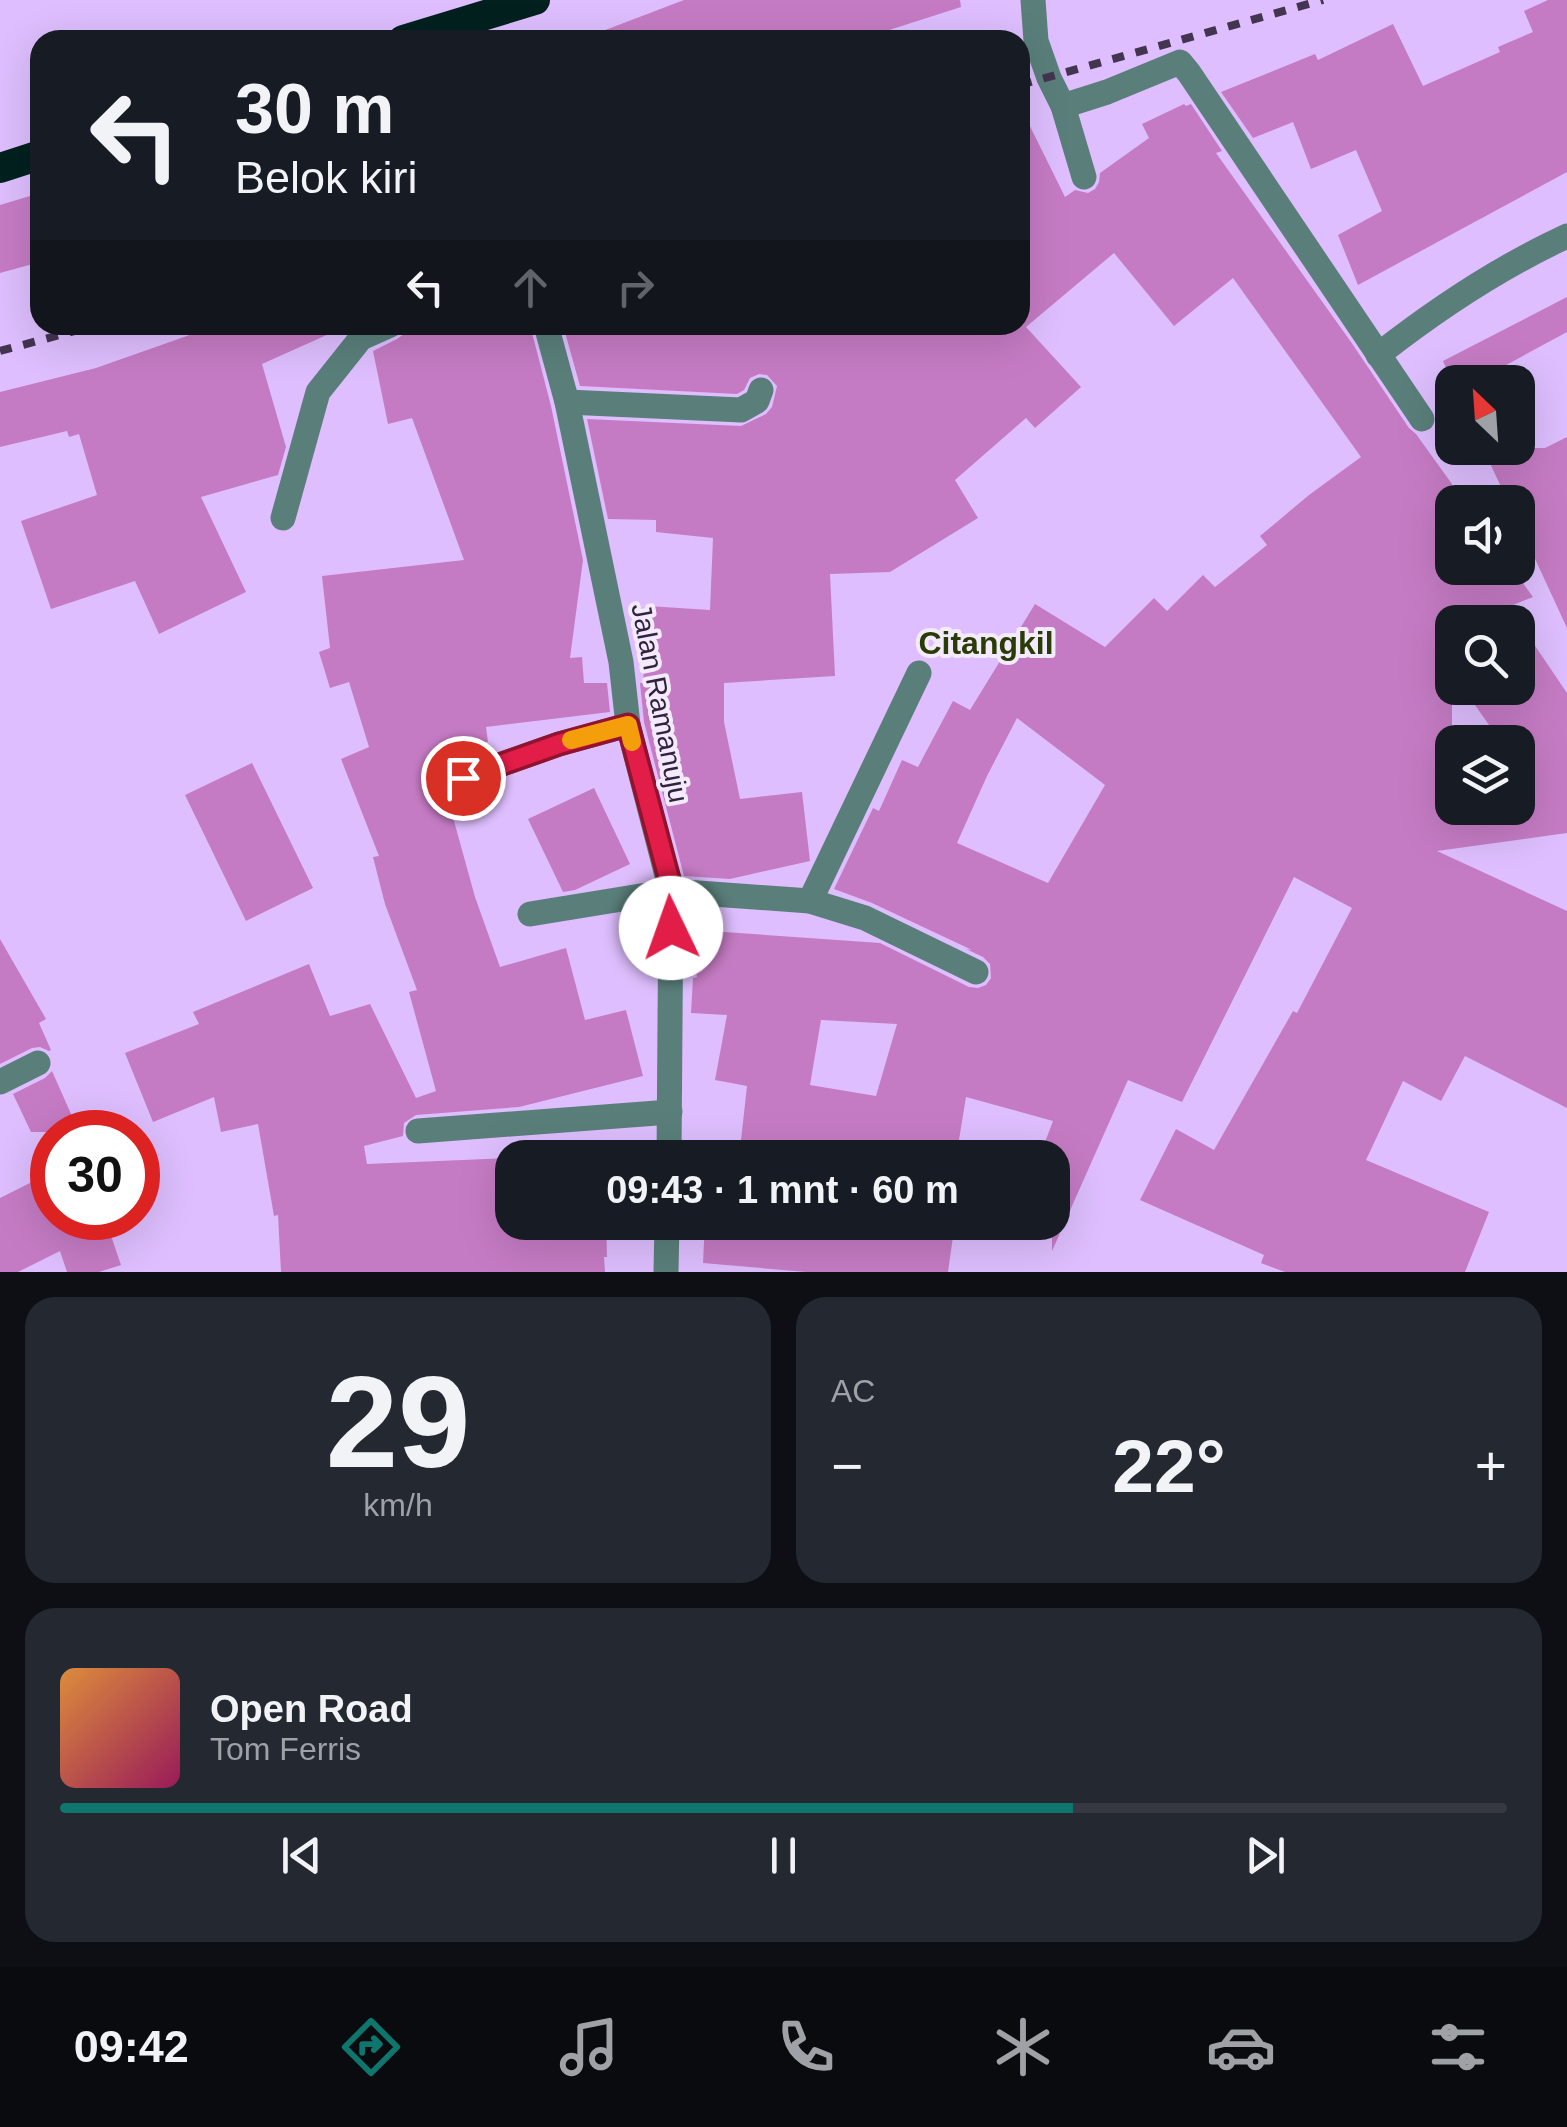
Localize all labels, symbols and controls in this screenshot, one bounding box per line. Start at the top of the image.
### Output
icon: left [70,70,200,200]
text: 30 m [235,70,395,148]
text: Belok kiri [235,152,418,203]
icon: left [398,260,453,315]
icon: ahead [503,260,558,315]
icon: right [608,260,663,315]
north arrow [1435,365,1535,465]
map controls [1435,365,1535,825]
button: sound [1435,485,1535,585]
street label: Jalan Ramanuju [625,601,695,805]
button: search [1435,605,1535,705]
district label: Citangkil [918,625,1054,661]
button: layers [1435,725,1535,825]
pin [421,736,506,821]
icon: arrive [436,751,491,806]
position arrow [619,876,723,980]
speed limit sign: 30 [30,1110,160,1240]
text: 09:43 · 1 mnt · 60 m [606,1169,959,1211]
text: 29 [326,1349,470,1495]
text: AC [831,1373,875,1409]
text: 22° [1112,1424,1226,1508]
text: − [831,1435,863,1497]
text: + [1475,1435,1507,1497]
text: km/h [363,1487,433,1523]
text: Open Road [210,1688,413,1730]
text: Tom Ferris [210,1731,361,1767]
icon: previous [274,1828,329,1883]
icon: pause [756,1828,811,1883]
icon: next [1238,1828,1293,1883]
icon: directions [336,2012,406,2082]
icon: music [554,2012,624,2082]
icon: phone [771,2012,841,2082]
icon: climate [988,2012,1058,2082]
icon: car [1206,2012,1276,2082]
icon: filters [1423,2012,1493,2082]
text: 09:42 [74,2021,189,2072]

